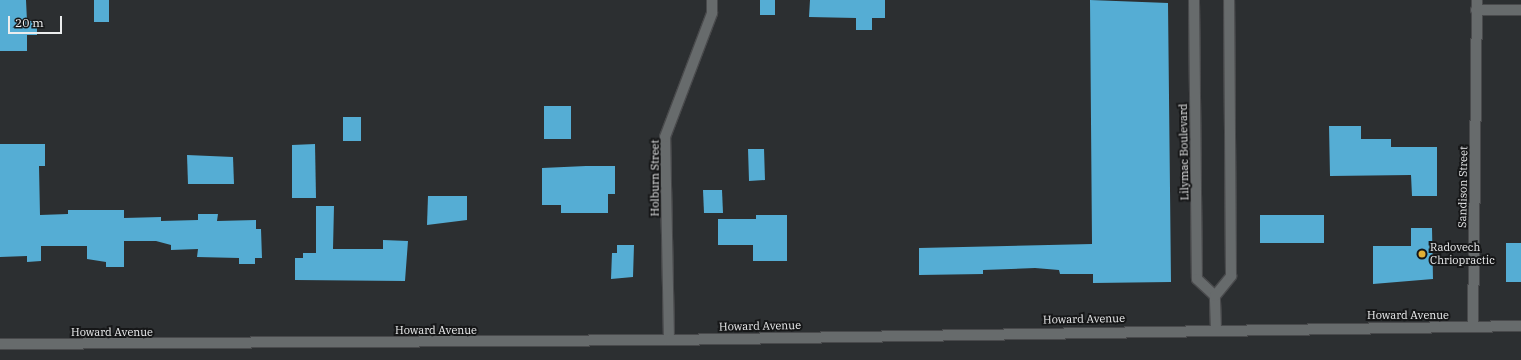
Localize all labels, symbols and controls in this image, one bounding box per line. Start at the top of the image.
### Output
scale bar [10,8,64,34]
text: 20 m [15,15,44,30]
street label: Lilymac Boulevard [1177,104,1191,200]
street label: Holburn Street [648,140,662,216]
street label: Sandison Street [1456,146,1470,228]
place label: Radovech Chriopractic [1430,241,1495,267]
marker: Radovech Chriopractic [1417,249,1427,259]
street label: Howard Avenue [1367,308,1449,322]
street label: Howard Avenue [1043,312,1125,326]
street label: Howard Avenue [719,319,801,333]
street label: Howard Avenue [395,323,477,337]
street label: Howard Avenue [71,325,153,339]

